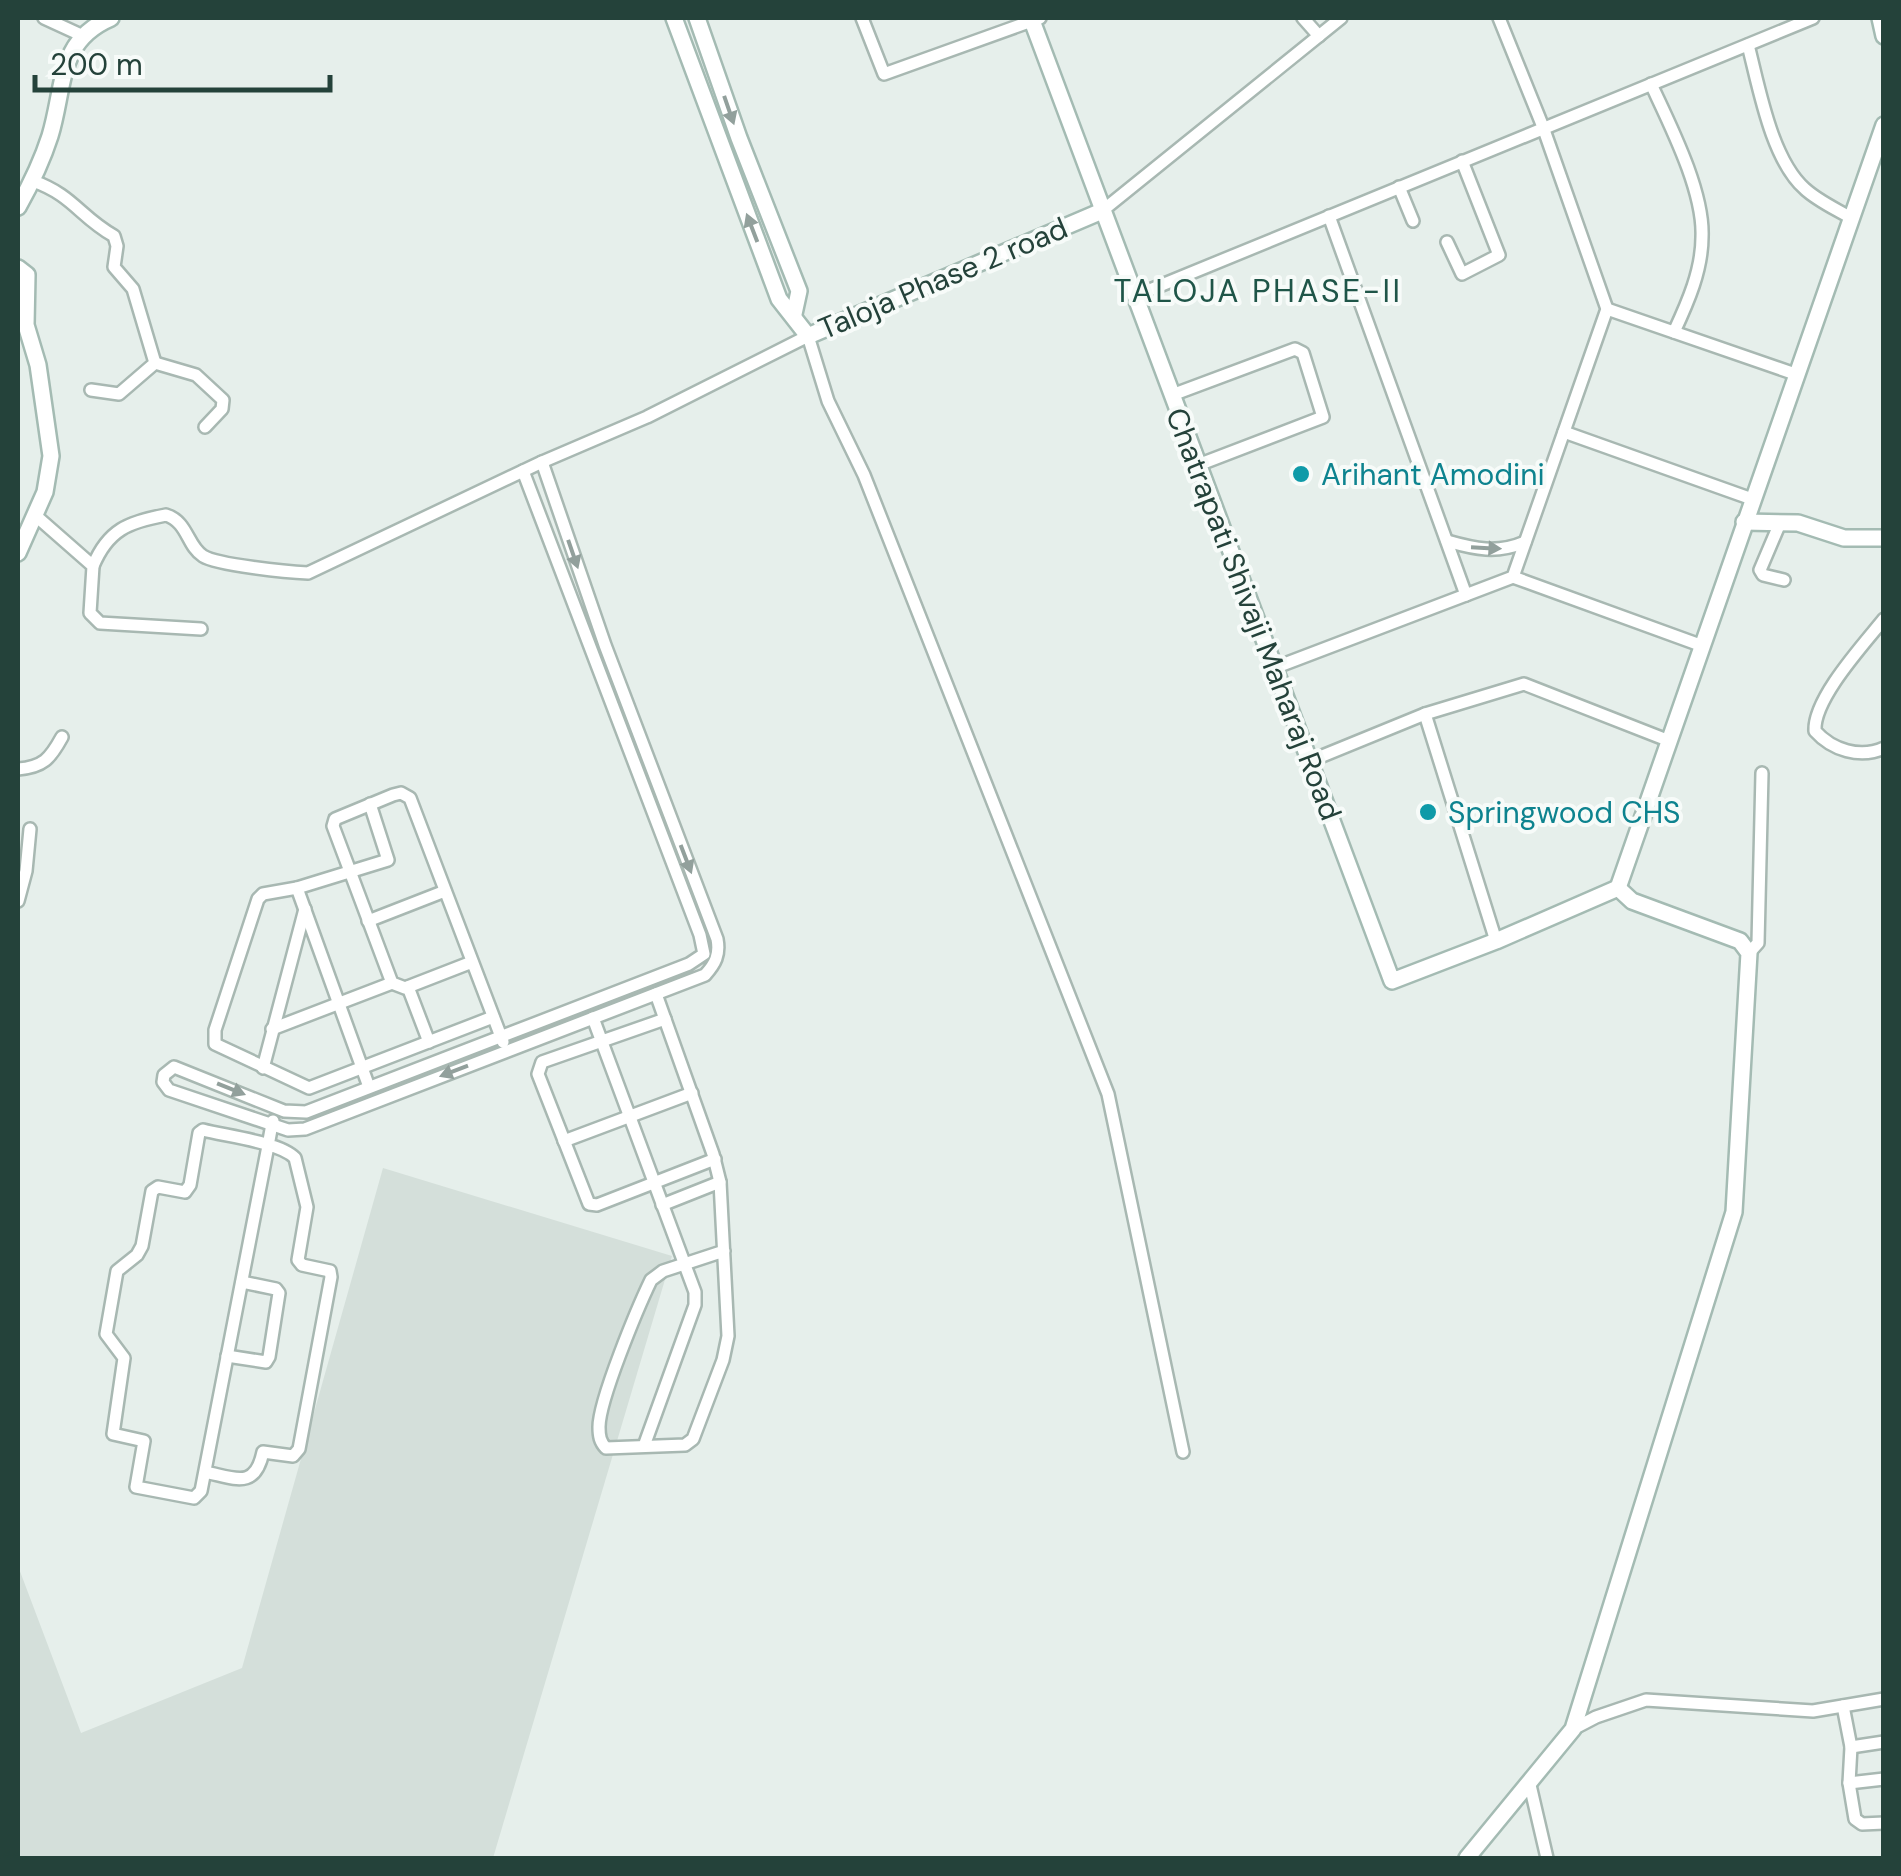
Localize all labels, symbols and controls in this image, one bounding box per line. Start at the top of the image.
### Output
scale bar [35,30,330,92]
text: 200 m [50,45,143,84]
one-way arrow [723,95,738,125]
street label: Taloja Phase 2 road [813,208,1073,348]
one-way arrow [743,212,759,242]
district label: TALOJA PHASE-II [1113,270,1403,312]
street label: Chatrapati Shivaji Maharaj Road [1157,402,1351,826]
place label: Arihant Amodini [1321,455,1545,494]
marker: Arihant Amodini [1290,463,1312,485]
one-way arrow [567,539,582,569]
one-way arrow [1471,540,1502,556]
place label: Springwood CHS [1448,793,1680,832]
marker: Springwood CHS [1417,801,1439,823]
one-way arrow [679,844,694,874]
one-way arrow [439,1064,469,1079]
one-way arrow [217,1081,247,1097]

